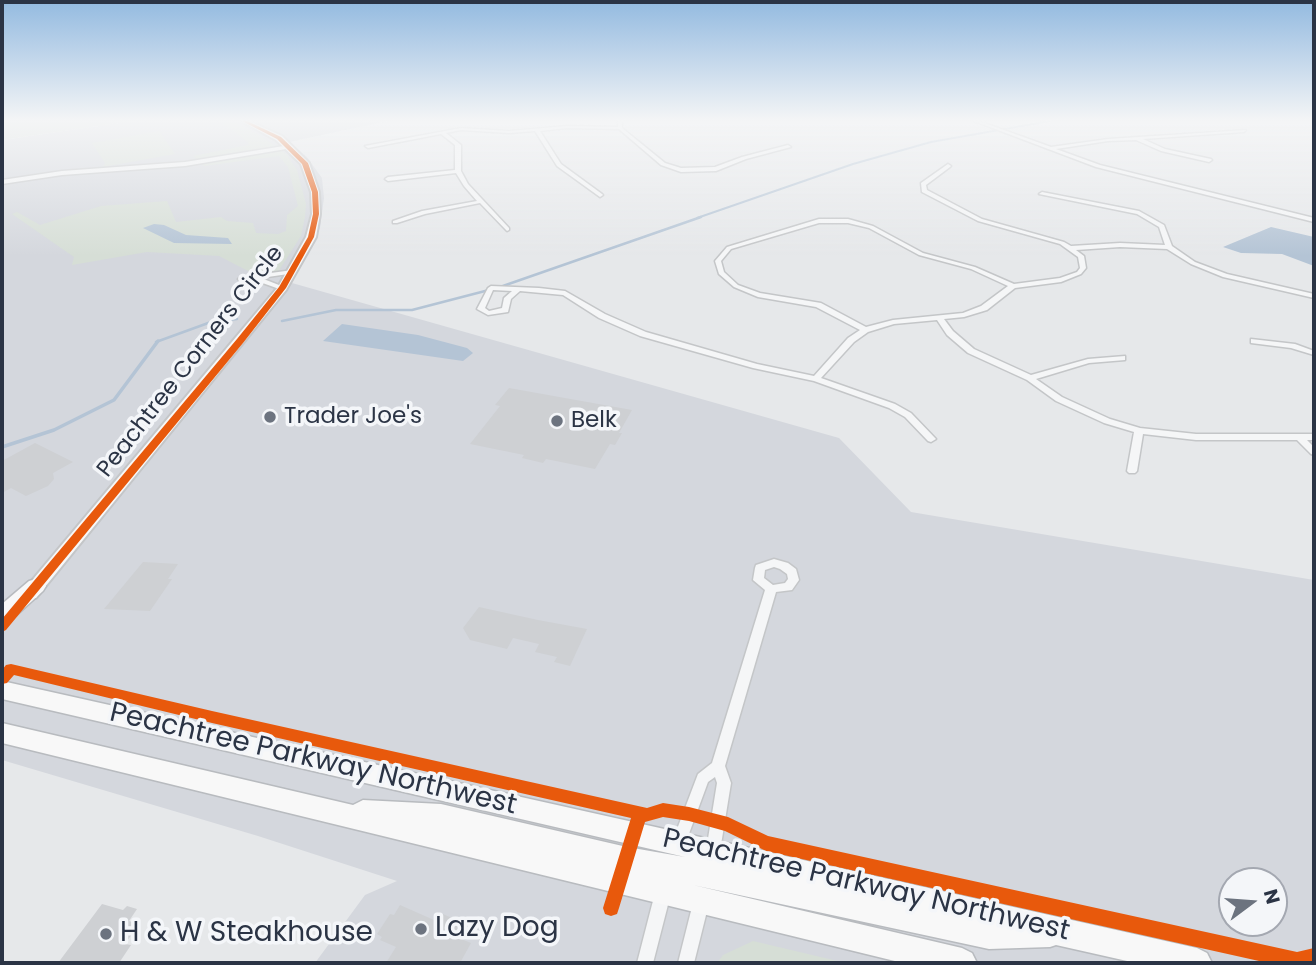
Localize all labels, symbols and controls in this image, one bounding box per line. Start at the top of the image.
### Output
street label: Peachtree Corners Circle [92,241,290,483]
place label: Trader Joe's [284,403,422,431]
place label: Belk [571,407,617,435]
marker: Trader Joe's [262,409,278,425]
marker: Belk [549,413,565,429]
street label: Peachtree Parkway Northwest [106,697,520,823]
street label: Peachtree Parkway Northwest [659,823,1073,949]
north arrow [1218,867,1288,937]
text: N [1257,886,1287,907]
place label: Lazy Dog [435,912,559,946]
place label: H & W Steakhouse [120,917,373,951]
marker: Lazy Dog [413,921,429,937]
marker: H & W Steakhouse [98,926,114,942]

